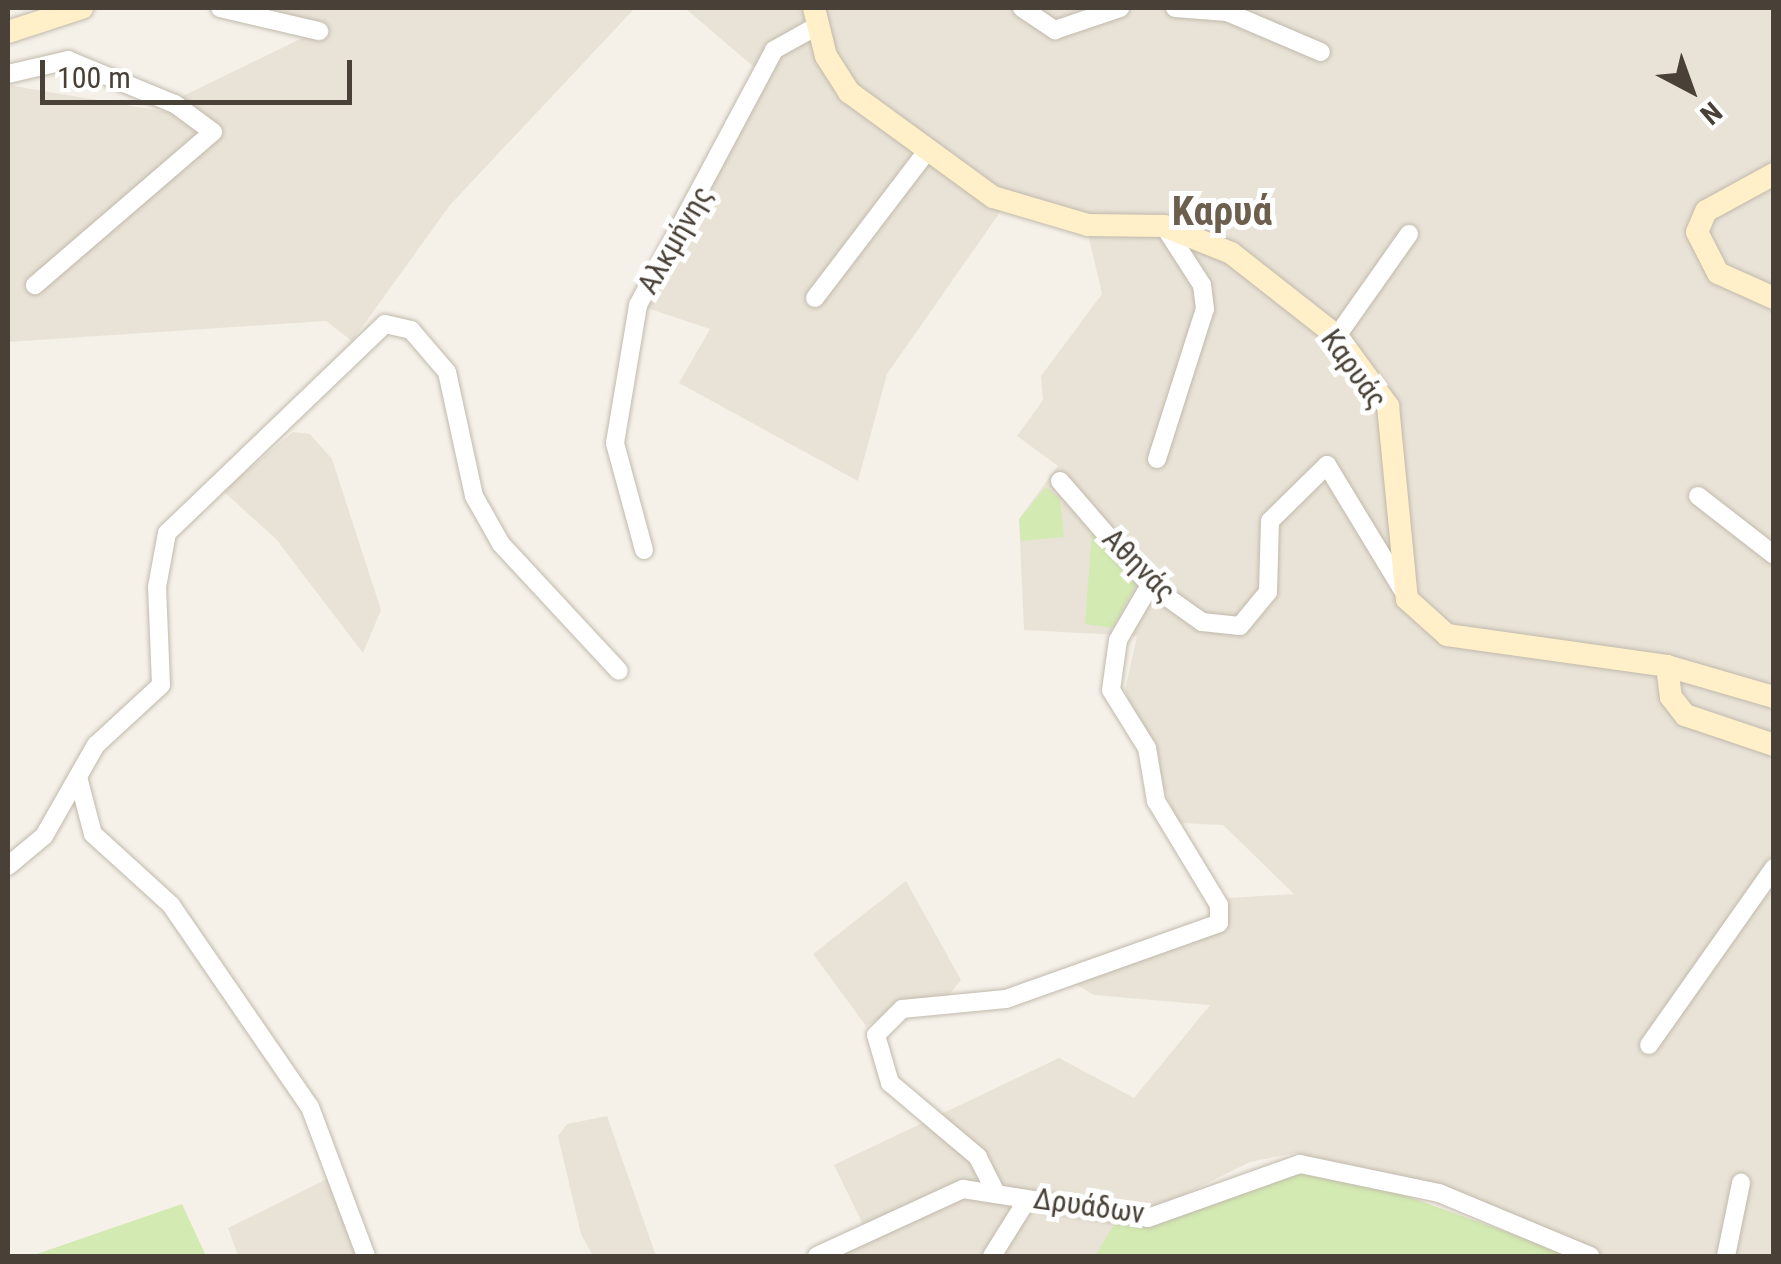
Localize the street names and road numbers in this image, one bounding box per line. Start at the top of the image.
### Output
street label: Αλκμήνης [630,180,720,300]
street label: Καρυάς [1313,322,1395,416]
street label: Αθηνάς [1095,521,1183,609]
street label: Δρυάδων [1031,1180,1147,1232]

